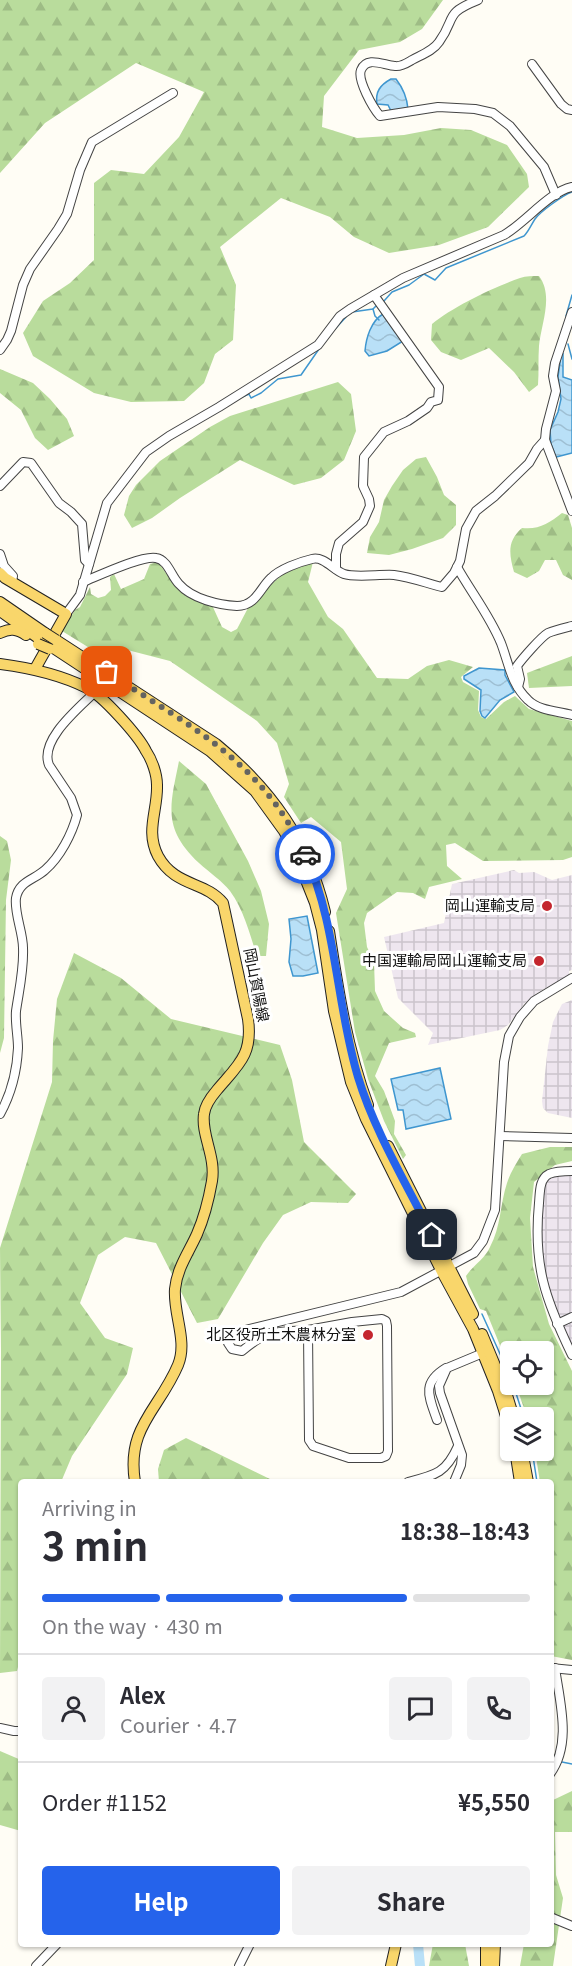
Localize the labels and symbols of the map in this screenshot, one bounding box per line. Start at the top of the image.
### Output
pin [81,646,132,697]
courier [275,824,335,884]
place label: 岡山運輸支局 [445,894,535,915]
marker: 岡山運輸支局 [540,899,554,913]
street label: 岡山賀陽線 [240,946,275,1024]
place label: 中国運輸局岡山運輸支局 [362,949,527,970]
marker: 中国運輸局岡山運輸支局 [532,954,546,968]
pin [406,1209,457,1260]
place label: 北区役所土木農林分室 [206,1323,356,1344]
marker: 北区役所土木農林分室 [361,1328,375,1342]

